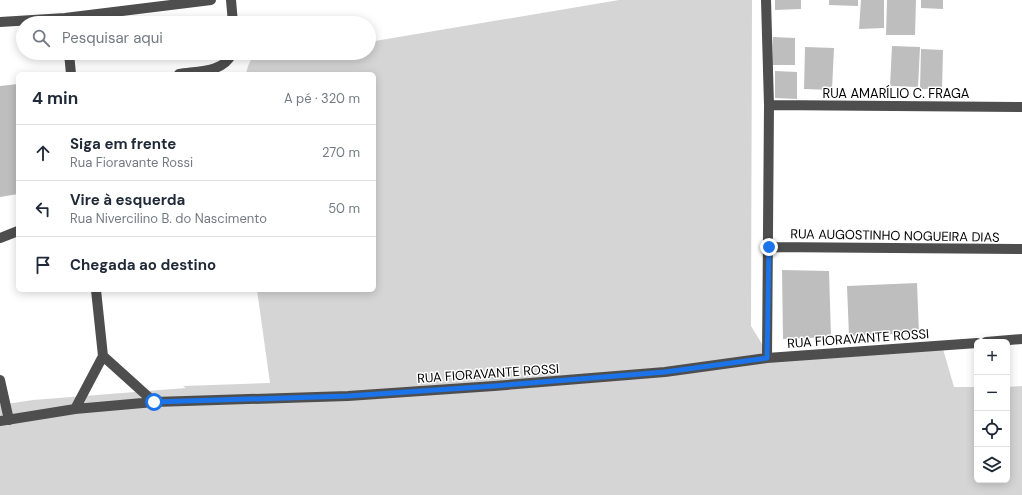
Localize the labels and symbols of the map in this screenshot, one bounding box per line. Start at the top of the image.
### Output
street label: RUA AMARÍLIO C. FRAGA [823,84,970,102]
street label: RUA AUGOSTINHO NOGUEIRA DIAS [790,225,1000,246]
route end [760,238,778,256]
street label: RUA FIORAVANTE ROSSI [787,325,930,352]
street label: RUA FIORAVANTE ROSSI [417,360,560,387]
route start [145,393,163,411]

